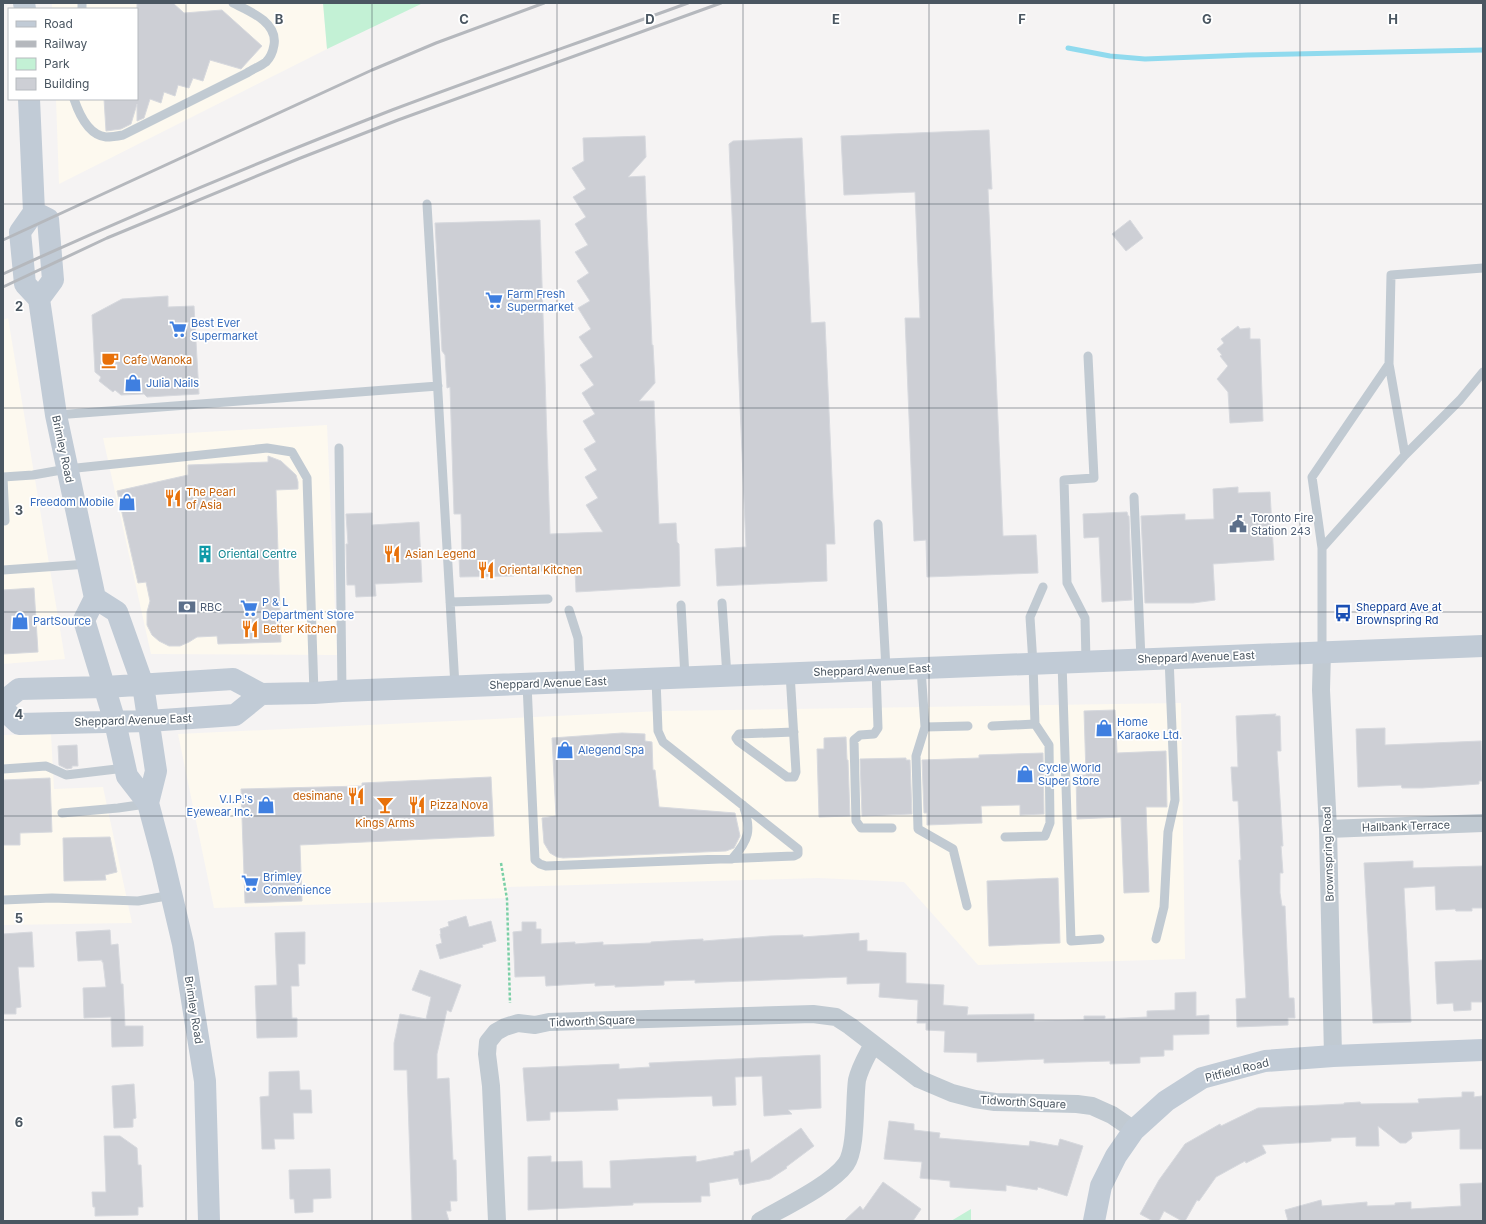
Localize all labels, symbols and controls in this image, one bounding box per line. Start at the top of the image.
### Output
legend [8,8,138,100]
text: B [275,11,284,27]
text: C [459,11,469,27]
text: D [645,11,655,27]
text: E [832,11,840,27]
text: F [1018,11,1026,27]
text: G [1202,11,1212,27]
text: H [1388,11,1398,27]
text: Road [44,16,73,31]
text: Railway [44,36,88,51]
text: Park [44,56,70,71]
text: Building [44,76,89,91]
place label: Farm Fresh Supermarket [507,287,574,314]
supermarket icon: Farm Fresh Supermarket [484,290,504,310]
text: 2 [15,298,23,314]
place label: Best Ever Supermarket [191,316,258,343]
supermarket icon: Best Ever Supermarket [168,319,188,339]
cafe icon: Cafe Wanoka [100,350,120,370]
place label: Cafe Wanoka [123,353,192,367]
shop icon: Julia Nails [123,373,143,393]
place label: Julia Nails [146,376,199,390]
street label: Brimley Road [49,414,77,484]
place label: The Pearl of Asia [186,485,236,512]
restaurant icon: The Pearl of Asia [163,488,183,508]
shop icon: Freedom Mobile [117,492,137,512]
place label: Freedom Mobile [30,495,114,509]
text: 3 [15,502,23,518]
place label: Toronto Fire Station 243 [1251,511,1314,538]
public building icon: Toronto Fire Station 243 [1228,514,1248,534]
building icon: Oriental Centre [195,544,215,564]
restaurant icon: Asian Legend [382,544,402,564]
place label: Oriental Centre [218,547,297,561]
place label: Asian Legend [405,547,476,561]
restaurant icon: Oriental Kitchen [476,560,496,580]
place label: Oriental Kitchen [499,563,582,577]
place label: P & L Department Store [262,595,354,622]
bank icon: RBC [177,597,197,617]
supermarket icon: P & L Department Store [239,598,259,618]
place label: RBC [200,600,222,614]
place label: Sheppard Ave at Brownspring Rd [1356,600,1442,627]
bus stop icon: Sheppard Ave at Brownspring Rd [1333,603,1353,623]
shop icon: PartSource [10,611,30,631]
place label: PartSource [33,614,91,628]
restaurant icon: Better Kitchen [240,619,260,639]
place label: Better Kitchen [263,622,337,636]
street label: Sheppard Avenue East [1137,648,1255,666]
street label: Sheppard Avenue East [813,661,931,679]
street label: Sheppard Avenue East [489,674,607,692]
text: 4 [15,706,24,722]
street label: Sheppard Avenue East [74,711,192,729]
place label: Home Karaoke Ltd. [1117,715,1182,742]
shop icon: Home Karaoke Ltd. [1094,718,1114,738]
shop icon: Alegend Spa [555,740,575,760]
place label: Alegend Spa [578,743,644,757]
place label: Cycle World Super Store [1038,761,1101,788]
shop icon: Cycle World Super Store [1015,764,1035,784]
restaurant icon: desimane [346,786,366,806]
place label: desimane [293,789,343,803]
place label: V.I.P.'s Eyewear Inc. [187,792,253,819]
shop icon: V.I.P.'s Eyewear Inc. [256,795,276,815]
bar icon: Kings Arms [375,795,395,815]
restaurant icon: Pizza Nova [407,795,427,815]
place label: Pizza Nova [430,798,488,812]
street label: Brownspring Road [1319,806,1337,902]
place label: Kings Arms [355,816,415,830]
street label: Hallbank Terrace [1362,817,1450,835]
place label: Brimley Convenience [263,870,331,897]
supermarket icon: Brimley Convenience [240,873,260,893]
text: 5 [15,910,23,926]
street label: Brimley Road [182,975,206,1045]
street label: Tidworth Square [549,1012,635,1030]
street label: Pitfield Road [1204,1055,1270,1085]
street label: Tidworth Square [980,1093,1066,1111]
text: 6 [15,1114,23,1130]

